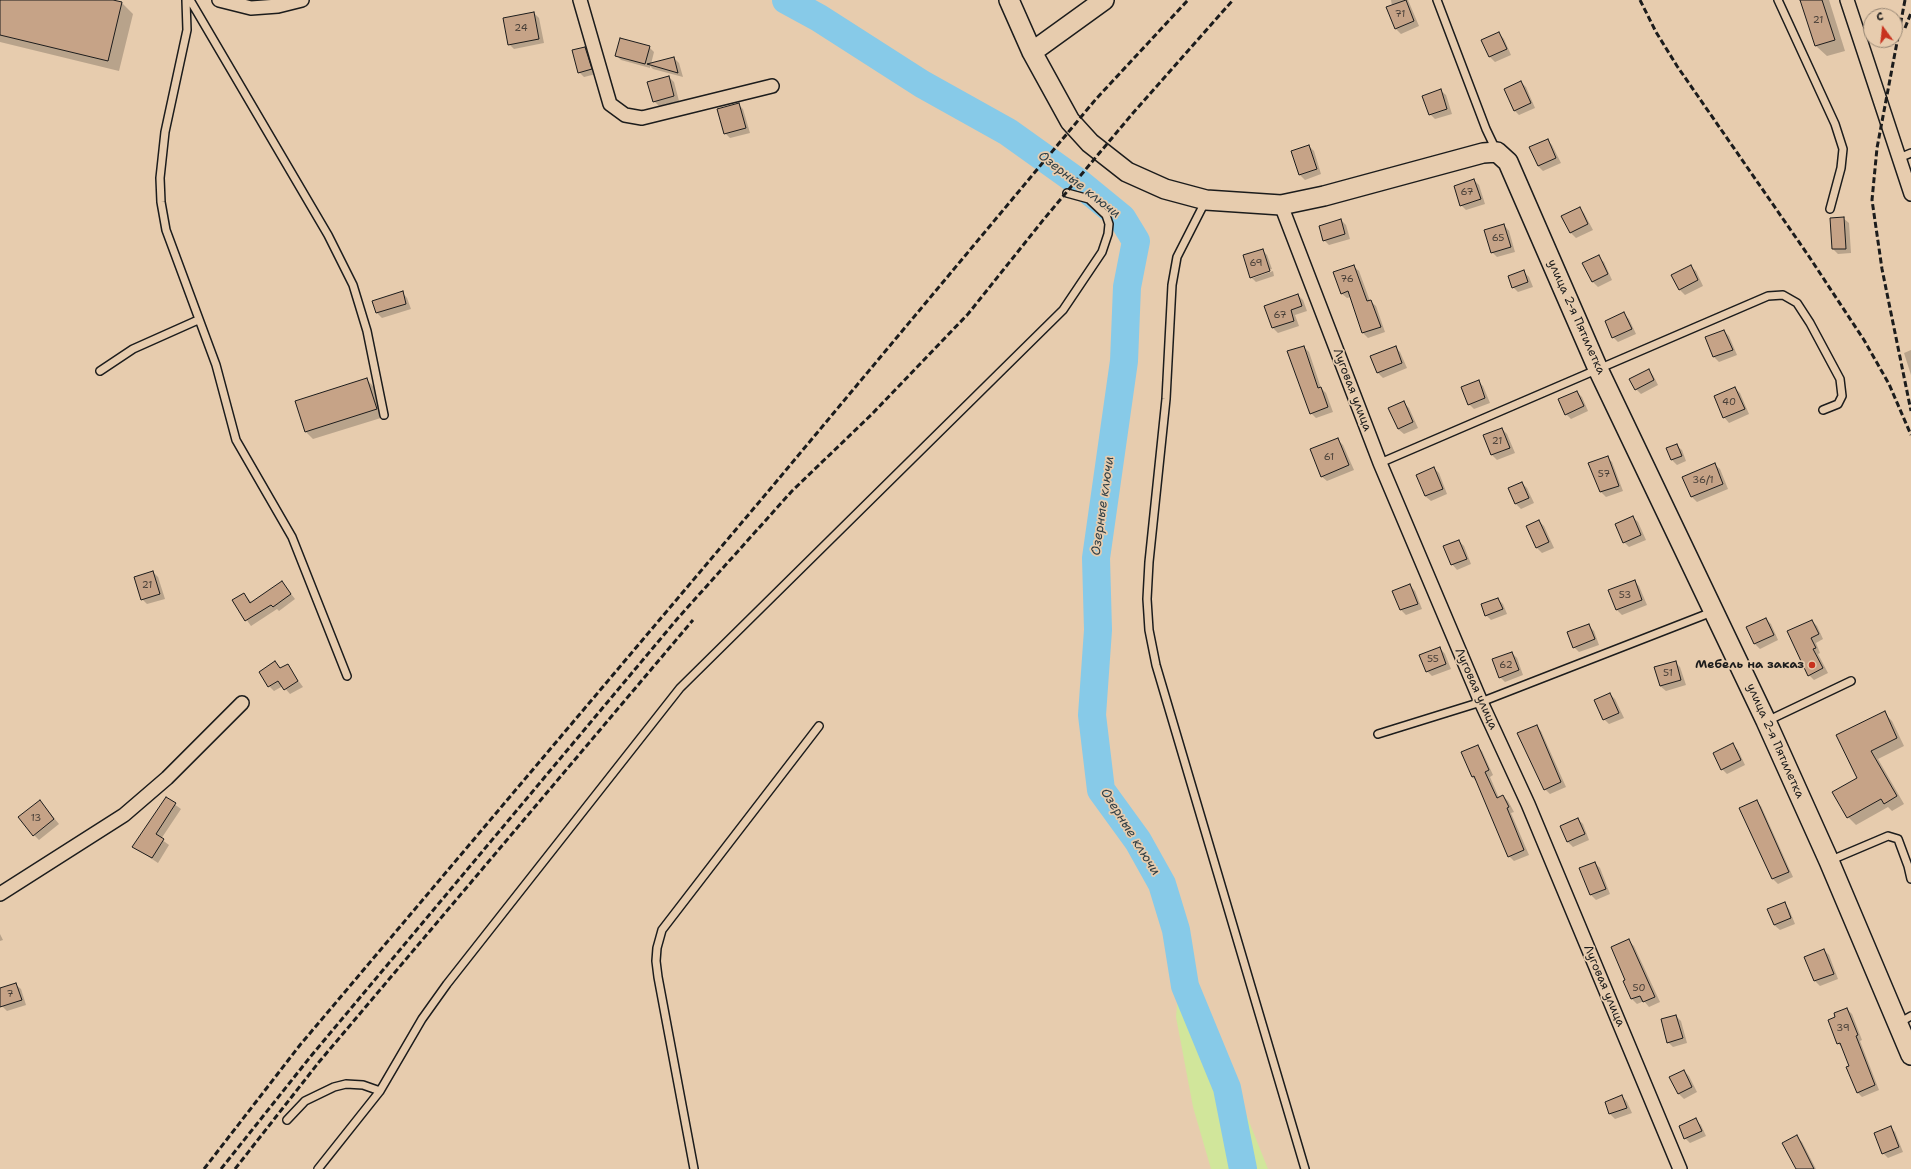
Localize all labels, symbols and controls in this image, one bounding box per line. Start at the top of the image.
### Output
house number: 71 [1395,8,1405,20]
north arrow [1863,8,1903,48]
text: С [1875,9,1885,25]
house number: 21 [1813,14,1823,26]
house number: 24 [514,22,528,34]
water label: Озерные ключи [1035,148,1123,222]
house number: 67 [1461,186,1473,198]
house number: 65 [1492,232,1504,244]
house number: 69 [1249,257,1263,269]
street label: улица 2-я Пятилетка [1544,257,1608,377]
house number: 76 [1340,273,1354,285]
house number: 67 [1274,309,1286,321]
street label: Луговая улица [1330,347,1374,433]
house number: 40 [1722,396,1736,408]
house number: 21 [1492,435,1502,447]
house number: 61 [1324,451,1334,463]
water label: Озерные ключи [1088,455,1118,557]
house number: 57 [1598,468,1610,480]
house number: 36/1 [1692,474,1714,486]
house number: 21 [142,579,152,591]
house number: 53 [1619,589,1631,601]
street label: Луговая улица [1452,646,1500,732]
house number: 55 [1427,653,1439,665]
place label: Мебель на заказ [1695,658,1804,672]
house number: 62 [1499,659,1513,671]
marker: Мебель на заказ [1807,660,1817,670]
house number: 51 [1663,667,1673,679]
street label: улица 2-я Пятилетка [1743,681,1807,801]
water label: Озерные ключи [1097,785,1163,879]
house number: 13 [31,812,41,824]
street label: Луговая улица [1580,943,1628,1029]
house number: 50 [1632,982,1646,994]
house number: 7 [7,988,13,1000]
house number: 39 [1836,1022,1850,1034]

